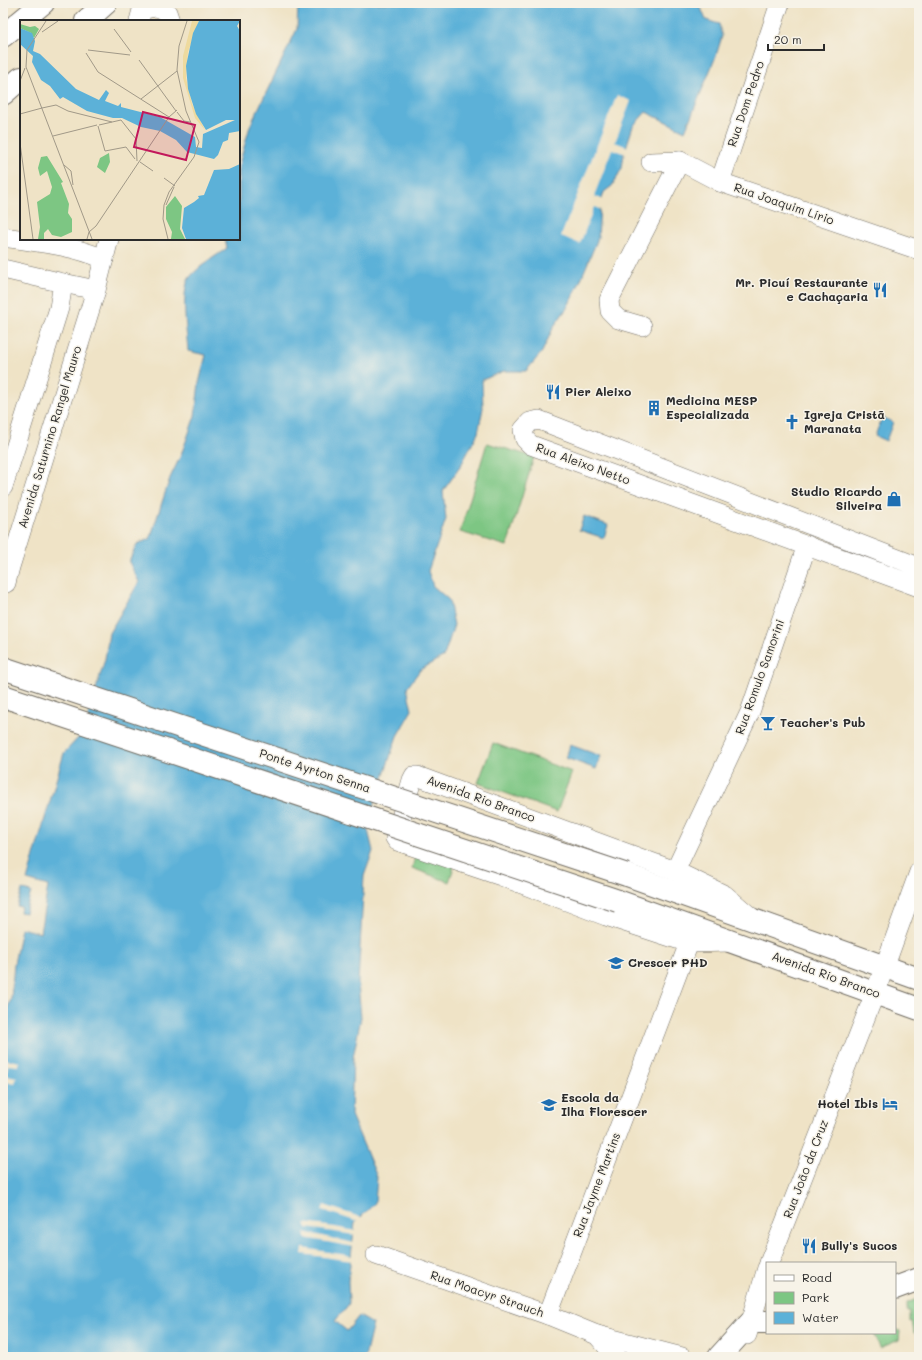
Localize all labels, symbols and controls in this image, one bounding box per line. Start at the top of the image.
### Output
inset map [20,20,240,240]
scale bar [768,26,824,52]
text: 20 m [774,31,802,47]
street label: Rua Dom Pedro [723,59,767,149]
street label: Rua Joaquim Lírio [732,178,837,228]
place label: Mr. Picuí Restaurante e Cachaçaria [735,274,868,304]
restaurant icon: Mr. Picuí Restaurante e Cachaçaria [871,281,889,299]
street label: Avenida Saturnino Rangel Mauro [14,344,84,530]
restaurant icon: Pier Aleixo [544,383,562,401]
place label: Pier Aleixo [565,383,631,399]
place label: Medicina MESP Especializada [666,392,757,422]
building icon: Medicina MESP Especializada [645,399,663,417]
place label: Igreja Cristã Maranata [804,406,885,436]
church icon: Igreja Cristã Maranata [783,413,801,431]
street label: Rua Aleixo Netto [534,439,633,488]
place label: Studio Ricardo Silveira [791,483,882,513]
shop icon: Studio Ricardo Silveira [885,490,903,508]
street label: Rua Romulo Samorini [731,617,787,736]
bar icon: Teacher's Pub [759,714,777,732]
place label: Teacher's Pub [780,714,866,730]
street label: Ponte Ayrton Senna [258,745,373,796]
street label: Avenida Rio Branco [425,771,538,825]
street label: Avenida Rio Branco [770,947,883,1001]
school or university icon: Crescer PHD [607,954,625,972]
place label: Crescer PHD [628,954,708,970]
place label: Escola da Ilha Florescer [561,1089,647,1119]
place label: Hotel Ibis [817,1095,878,1111]
hotel icon: Hotel Ibis [881,1095,899,1113]
school or university icon: Escola da Ilha Florescer [540,1096,558,1114]
street label: Rua João da Cruz [779,1117,831,1220]
street label: Rua Jayme Martins [569,1130,624,1239]
restaurant icon: Bully's Sucos [800,1237,818,1255]
place label: Bully's Sucos [821,1237,897,1253]
legend [766,1262,896,1334]
street label: Rua Moacyr Strauch [429,1266,546,1320]
text: Road [802,1269,832,1285]
text: Park [802,1289,829,1305]
text: Water [802,1309,839,1325]

